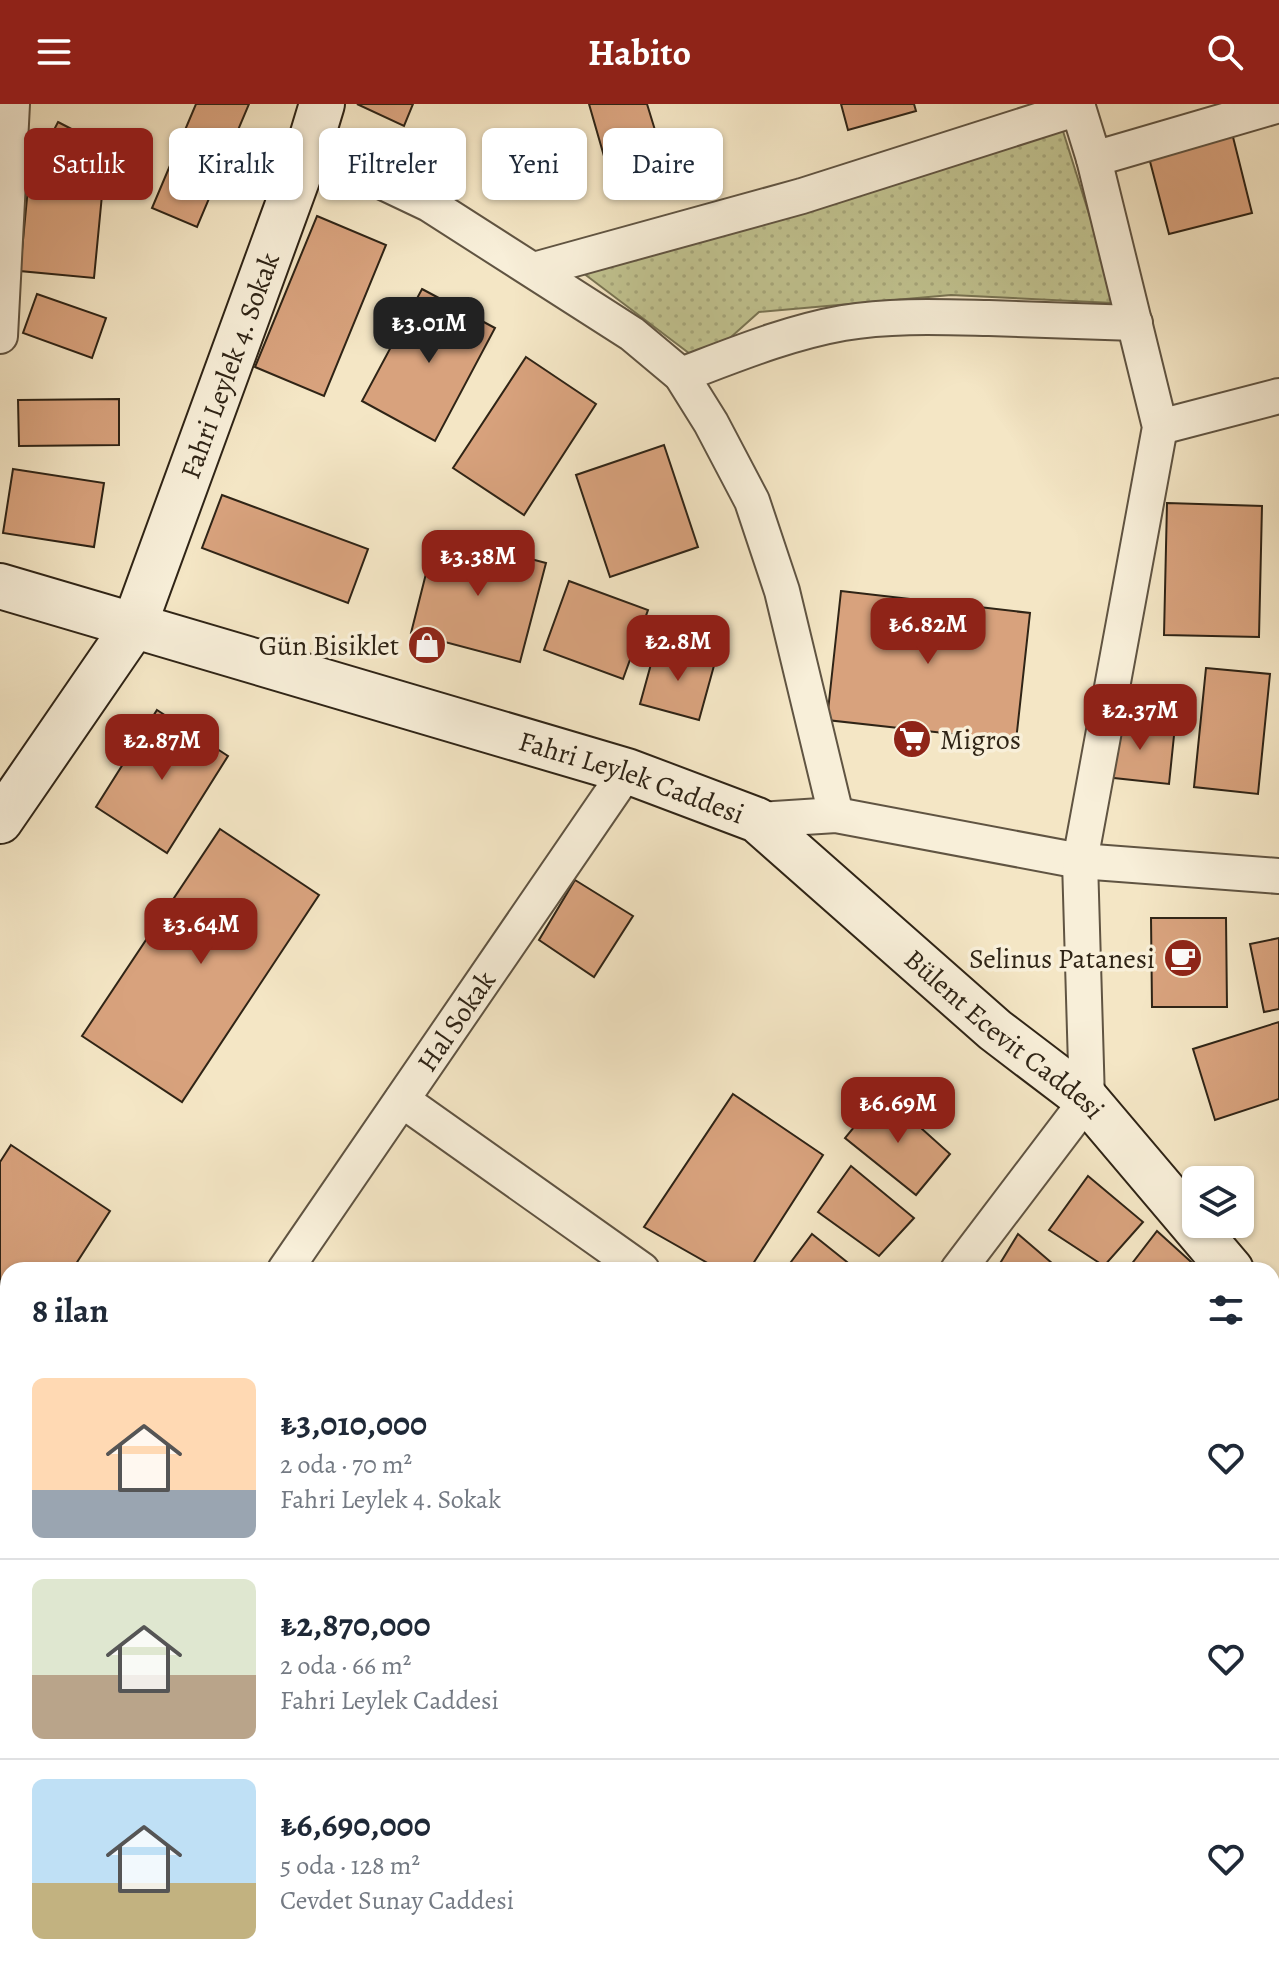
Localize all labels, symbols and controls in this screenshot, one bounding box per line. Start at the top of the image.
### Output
text: Habito [588,28,691,77]
icon: menu [32,30,76,74]
icon: search [1203,30,1247,74]
chip: Satılık [24,128,153,200]
chip: Kiralık [169,128,303,200]
chip: Filtreler [319,128,466,200]
chip: Yeni [482,128,587,200]
chip: Daire [603,128,723,200]
street label: Fahri Leylek 4. Sokak [171,247,289,484]
pin: ₺3.01M [364,297,494,365]
text: ₺3.01M [391,305,467,340]
pin: ₺3.38M [413,530,543,598]
text: ₺3.38M [440,538,516,573]
pin: ₺6.82M [863,598,993,666]
text: ₺6.82M [889,606,967,641]
pin: ₺2.8M [622,615,734,683]
text: ₺2.8M [645,623,711,658]
shop icon: Gün Bisiklet [406,624,448,666]
place label: Gün Bisiklet [259,627,399,665]
pin: ₺2.37M [1075,684,1205,752]
text: ₺2.37M [1102,692,1178,727]
pin: ₺2.87M [97,714,227,782]
supermarket icon: Migros [891,718,933,760]
place label: Migros [940,721,1021,759]
text: ₺2.87M [123,722,201,757]
street label: Fahri Leylek Caddesi [514,722,750,834]
pin: ₺3.64M [136,898,266,966]
text: ₺3.64M [162,906,240,941]
cafe icon: Selinus Patanesi [1162,937,1204,979]
place label: Selinus Patanesi [969,940,1155,978]
street label: Bülent Ecevit Caddesi [896,941,1113,1127]
street label: Hal Sokak [408,963,505,1079]
pin: ₺6.69M [833,1077,963,1145]
text: ₺6.69M [859,1085,937,1120]
map controls [1182,1166,1254,1238]
button: layers [1182,1166,1254,1238]
text: 8 ilan [32,1287,109,1334]
icon: filters [1204,1288,1248,1332]
text: ₺3,010,000 [280,1400,427,1447]
icon: home [96,1410,192,1506]
icon: heart [1204,1436,1248,1480]
text: 2 oda · 70 m² [280,1447,412,1482]
text: Fahri Leylek 4. Sokak [280,1482,501,1517]
text: ₺2,870,000 [280,1601,431,1648]
icon: home [96,1611,192,1707]
icon: heart [1204,1637,1248,1681]
text: 2 oda · 66 m² [280,1648,411,1683]
text: Fahri Leylek Caddesi [280,1683,499,1718]
text: ₺6,690,000 [280,1801,431,1848]
icon: home [96,1811,192,1907]
icon: heart [1204,1837,1248,1881]
text: 5 oda · 128 m² [280,1848,420,1883]
text: Cevdet Sunay Caddesi [280,1883,514,1918]

